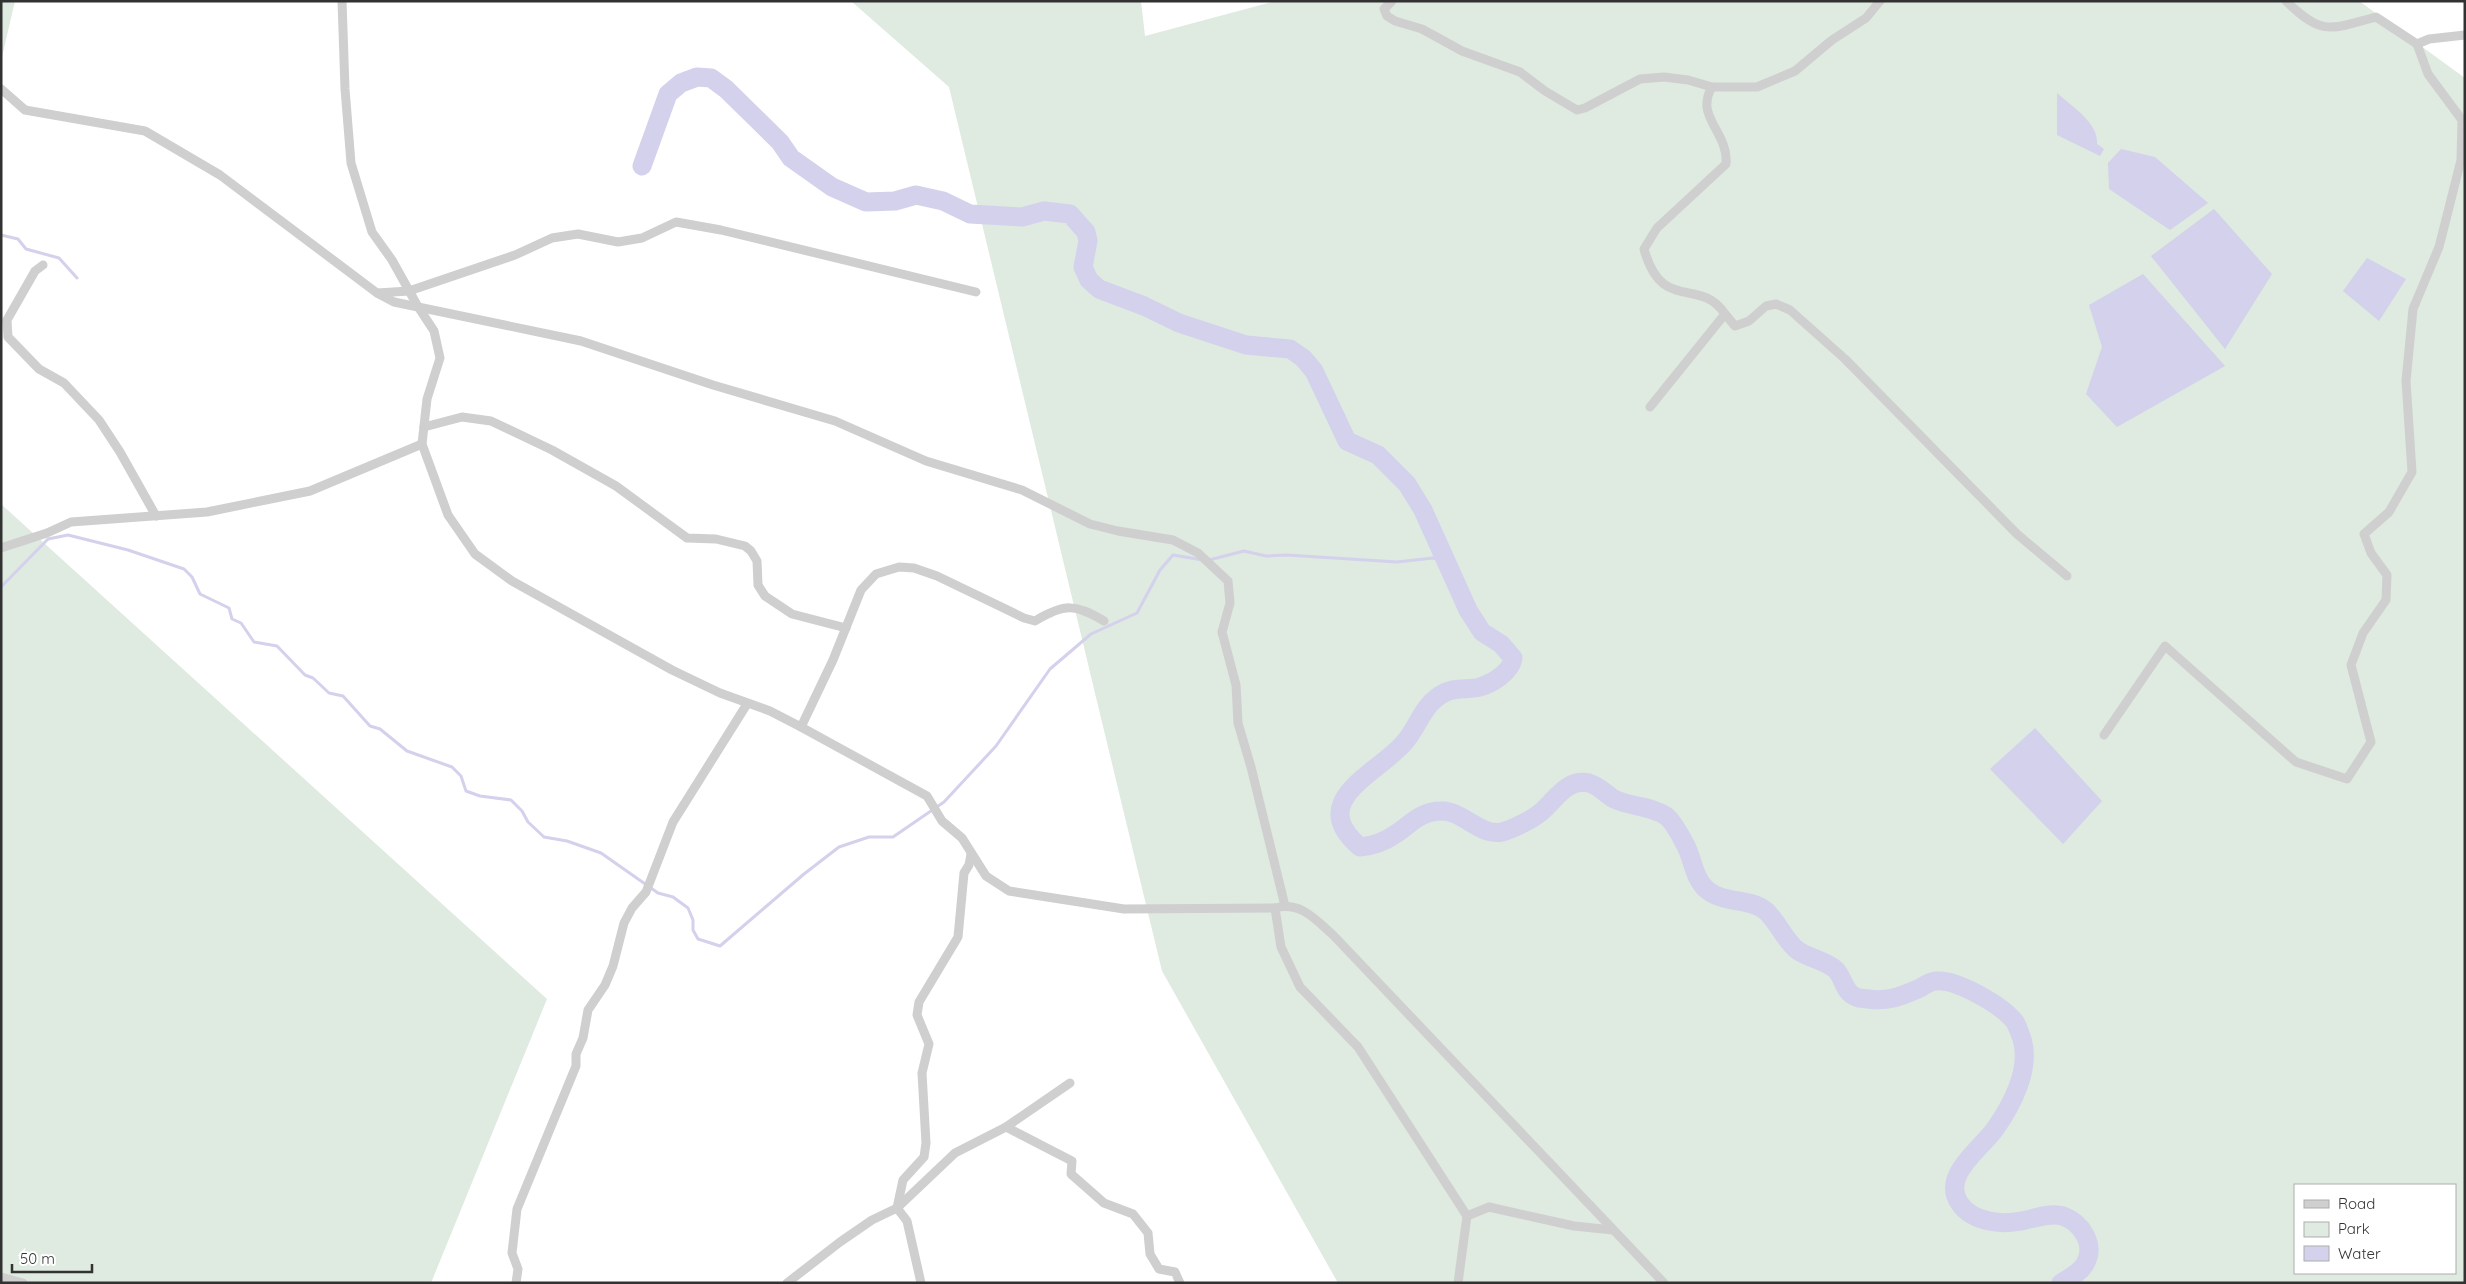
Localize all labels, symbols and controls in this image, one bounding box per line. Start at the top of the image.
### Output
legend [2294,1184,2456,1274]
text: Road [2338,1194,2375,1213]
text: Park [2338,1219,2370,1238]
scale bar [12,1242,92,1274]
text: Water [2338,1244,2381,1263]
text: 50 m [20,1249,55,1268]

